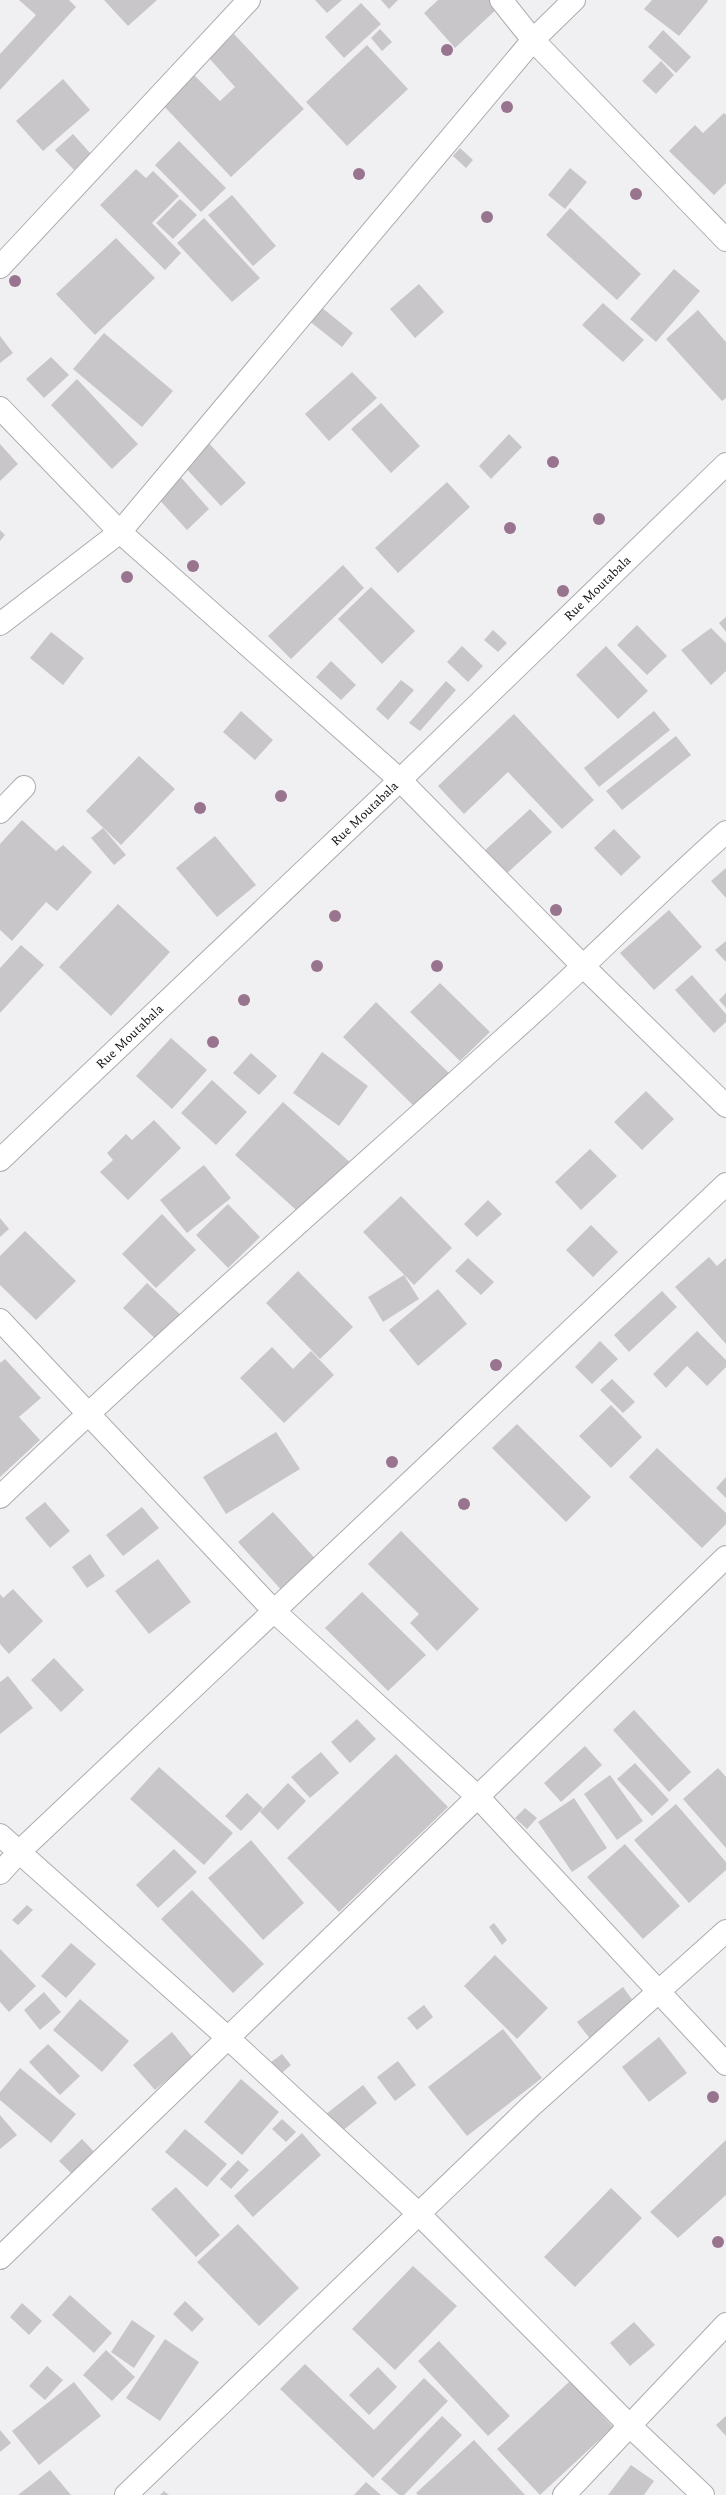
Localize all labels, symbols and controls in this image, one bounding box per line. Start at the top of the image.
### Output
street label: Rue Moutabala [559,551,636,626]
street label: Rue Moutabala [326,776,404,851]
street label: Rue Moutabala [91,999,169,1074]

